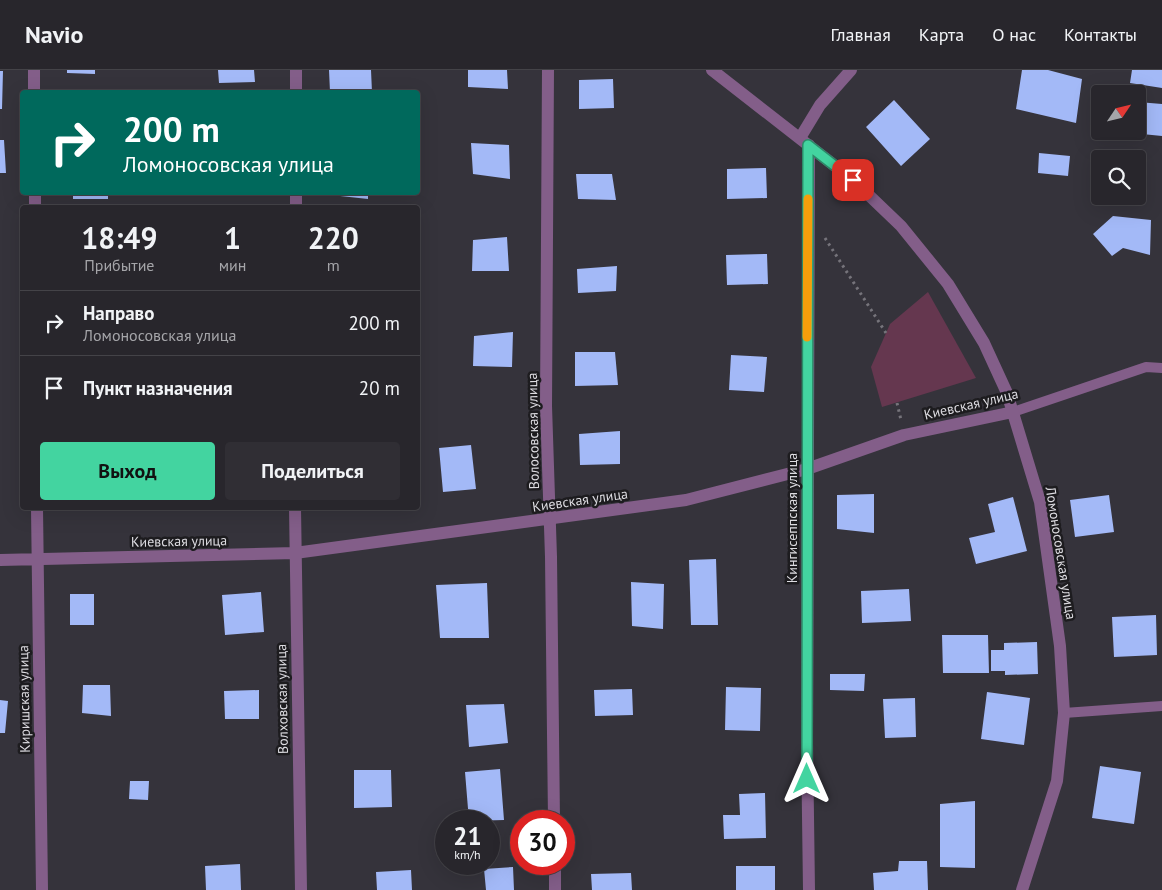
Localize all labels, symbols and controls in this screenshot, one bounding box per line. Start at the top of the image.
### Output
text: Navio [25,19,83,50]
text: Главная [830,23,891,46]
text: Карта [919,23,964,46]
text: О нас [992,23,1036,46]
text: Контакты [1064,23,1137,46]
north arrow [1091,85,1146,140]
map controls [1091,85,1146,205]
text: 200 m [123,106,220,152]
icon: right [40,110,105,175]
text: Ломоносовская улица [123,150,334,178]
button: search [1091,150,1146,205]
pin [832,159,874,201]
icon: arrive [839,166,867,194]
text: 18:49 [81,218,157,257]
text: 1 [224,218,241,257]
text: 220 [308,218,359,257]
text: Прибытие [84,255,155,275]
text: мин [219,255,246,275]
text: m [327,255,340,275]
text: Направо [83,301,154,325]
icon: right [40,309,68,337]
text: 200 m [348,311,400,335]
text: Ломоносовская улица [83,325,236,345]
street label: Волосовская улица [523,373,543,489]
icon: arrive [40,374,68,402]
text: Пункт назначения [83,376,233,400]
text: 20 m [359,376,400,400]
street label: Киевская улица [922,384,1020,424]
button: Выход [40,442,215,500]
button: Поделиться [225,442,400,500]
street label: Кингисеппская улица [783,453,801,583]
street label: Киевская улица [531,484,629,516]
street label: Ломоносовская улица [1041,484,1080,621]
street label: Киевская улица [131,531,227,551]
street label: Волховская улица [272,644,292,754]
street label: Киришская улица [14,645,34,753]
position arrow [780,752,832,804]
speed limit sign: 30 [510,810,575,875]
text: 21 [453,820,482,852]
text: km/h [454,847,481,862]

